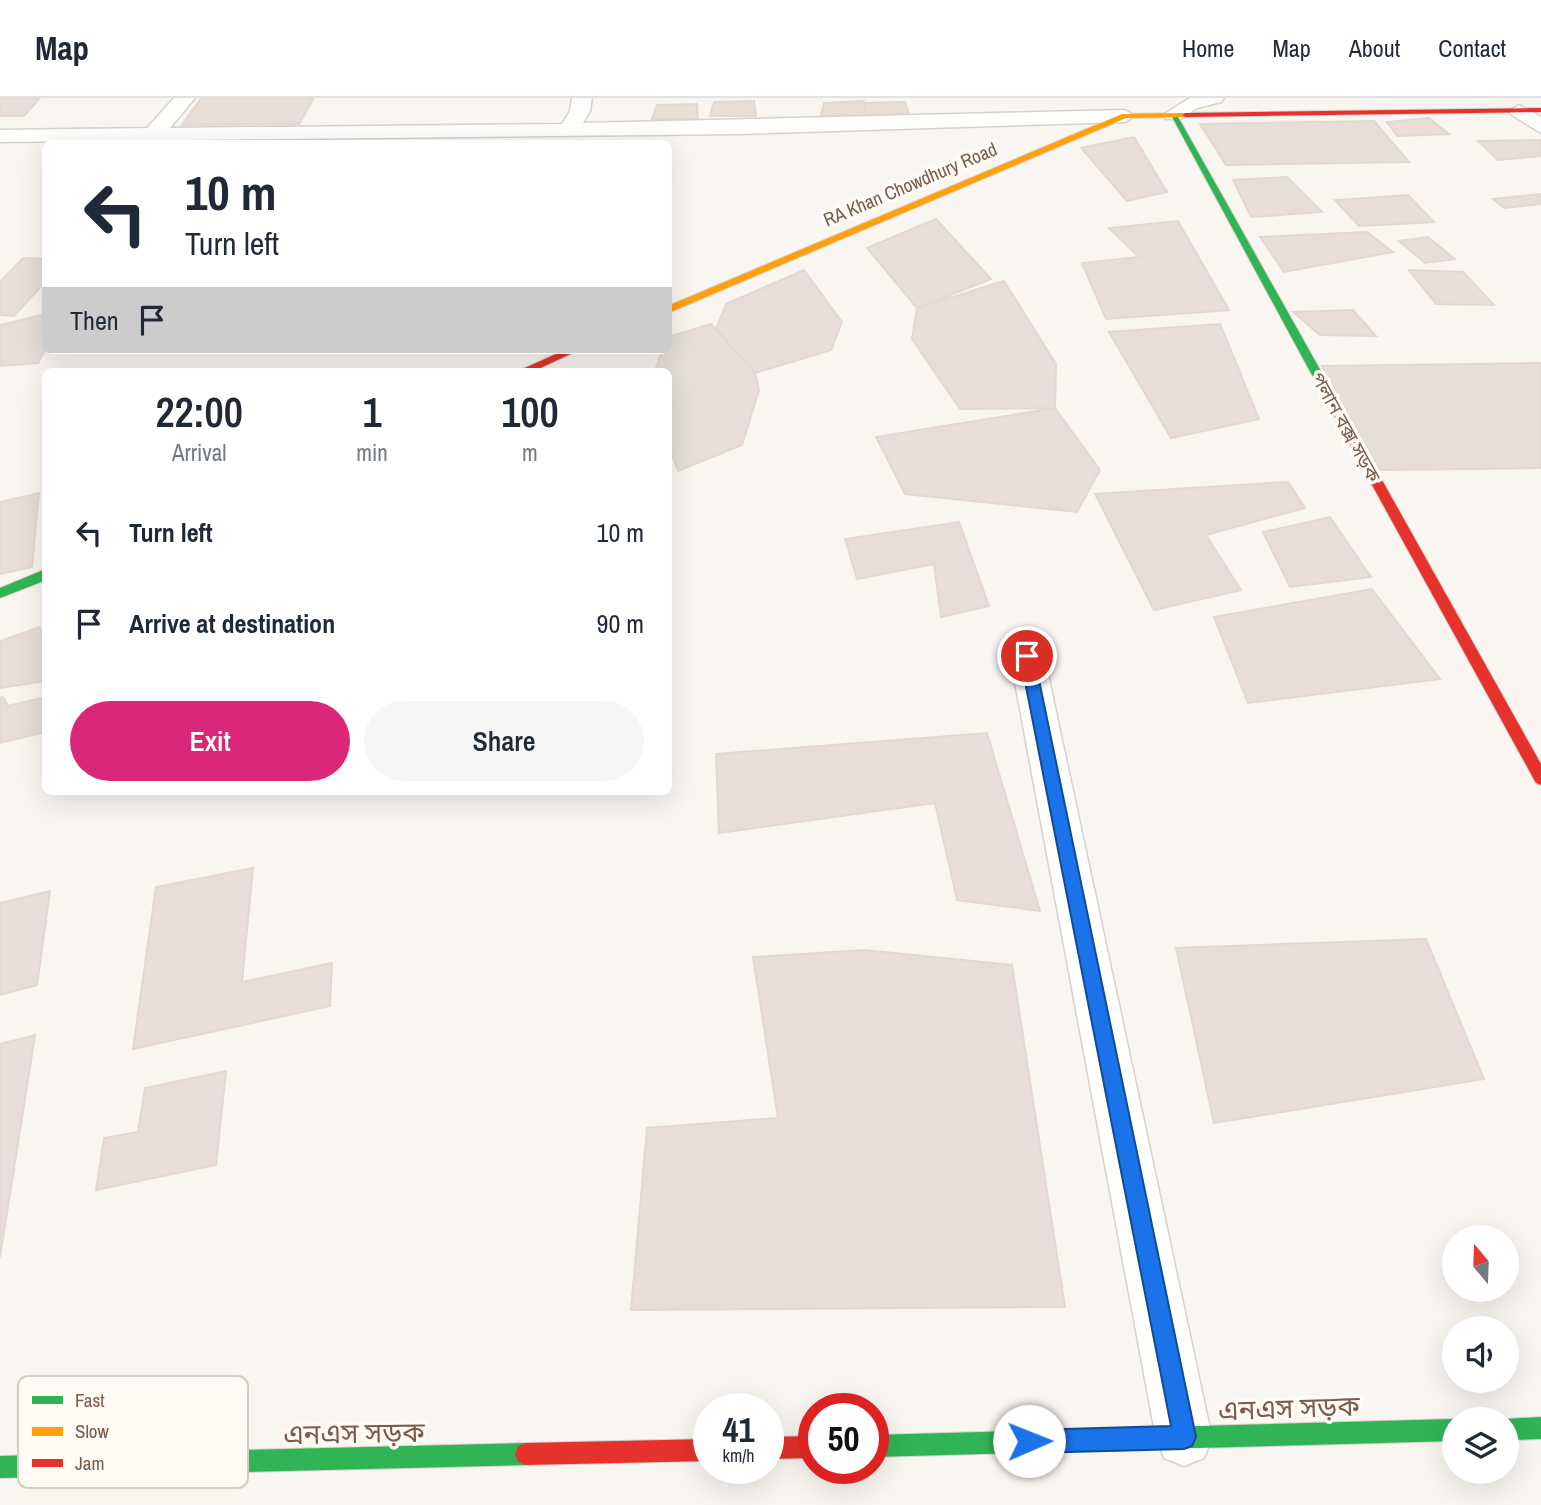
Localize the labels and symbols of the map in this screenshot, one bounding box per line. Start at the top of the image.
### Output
street label: RA Khan Chowdhury Road [819,136,1001,232]
street label: পলান বক্স সড়ক [1305,368,1387,487]
pin [997,626,1057,686]
north arrow [1442,1225,1519,1302]
legend [18,1376,248,1488]
text: Fast [75,1387,105,1413]
street label: এনএস সড়ক [1218,1387,1361,1429]
speed limit sign: 50 [798,1393,889,1484]
position arrow [992,1404,1066,1478]
street label: এনএস সড়ক [283,1413,426,1453]
text: Slow [75,1418,110,1444]
text: Jam [75,1450,104,1476]

